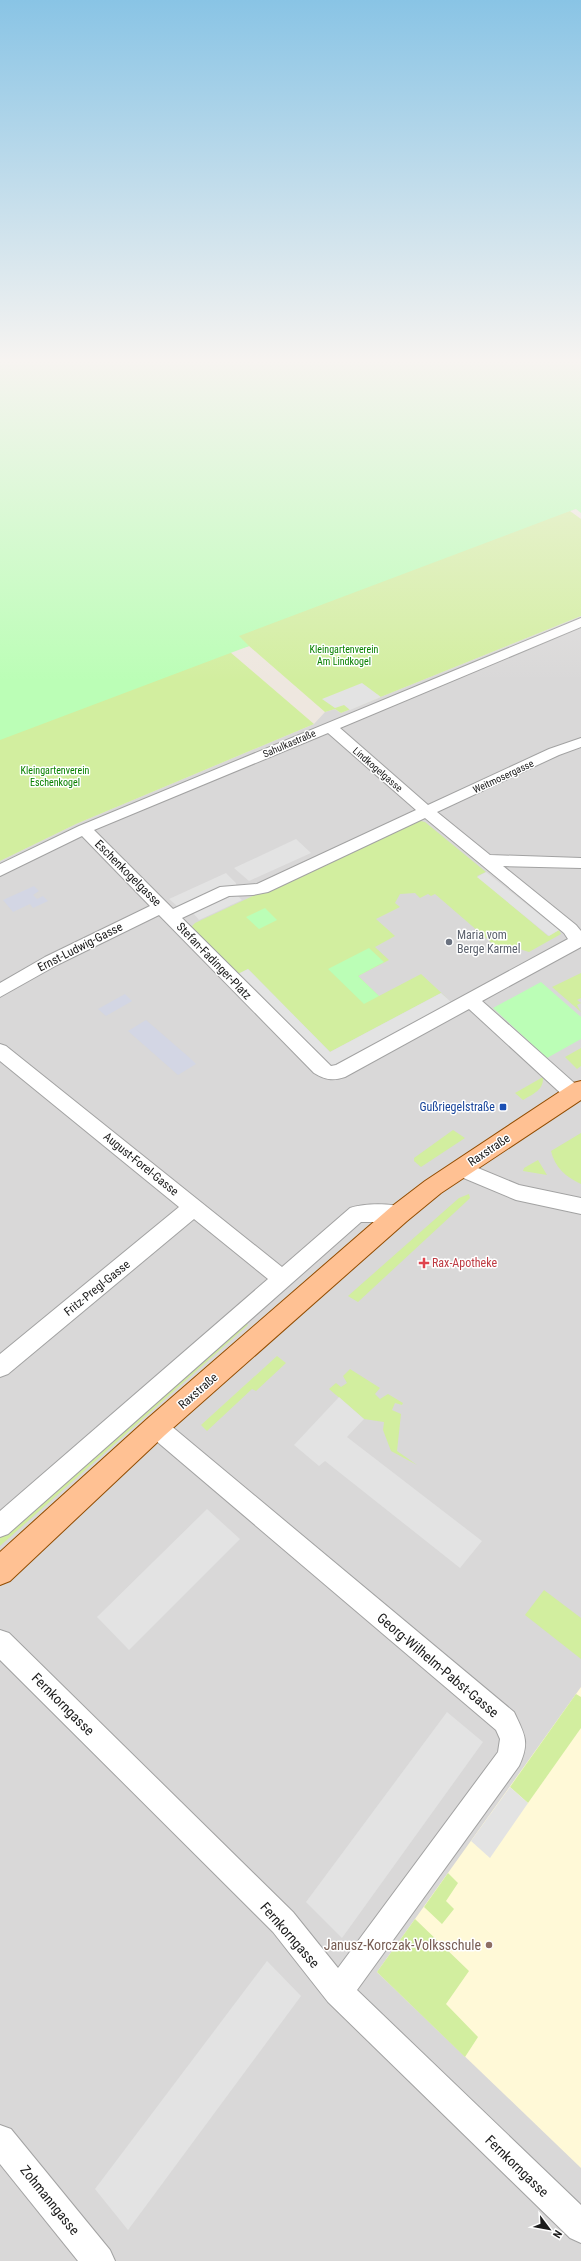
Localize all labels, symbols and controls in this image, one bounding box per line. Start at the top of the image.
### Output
park label: Kleingartenverein Am Lindkogel [310,644,379,667]
street label: Sahulkastraße [261,727,318,760]
street label: Lindkogelgasse [351,745,405,794]
street label: Weitmosergasse [471,757,536,795]
park label: Kleingartenverein Eschenkogel [21,765,90,788]
street label: Eschenkogelgasse [92,837,164,909]
street label: Ernst-Ludwig-Gasse [35,919,125,974]
street label: Stefan-Fadinger-Platz [174,920,254,1002]
place label: Maria vom Berge Karmel [457,928,520,956]
marker: Maria vom Berge Karmel [444,937,454,947]
place label: Gußriegelstraße [419,1100,495,1114]
marker: Gußriegelstraße [498,1102,508,1112]
street label: August-Forel-Gasse [101,1129,182,1199]
street label: Raxstraße [465,1131,513,1169]
place label: Rax-Apotheke [432,1256,497,1270]
street label: Fritz-Pregl-Gasse [61,1257,133,1319]
marker: Rax-Apotheke [419,1258,429,1268]
street label: Raxstraße [175,1370,221,1412]
street label: Georg-Wilhelm-Pabst-Gasse [374,1609,502,1721]
street label: Fernkorngasse [29,1670,98,1739]
street label: Fernkorngasse [257,1899,323,1971]
place label: Janusz-Korczak-Volksschule [324,1937,481,1953]
marker: Janusz-Korczak-Volksschule [484,1940,494,1950]
street label: Fernkorngasse [482,2132,552,2200]
street label: Zohmanngasse [17,2162,83,2238]
north arrow [529,2209,569,2249]
text: N [550,2228,564,2241]

